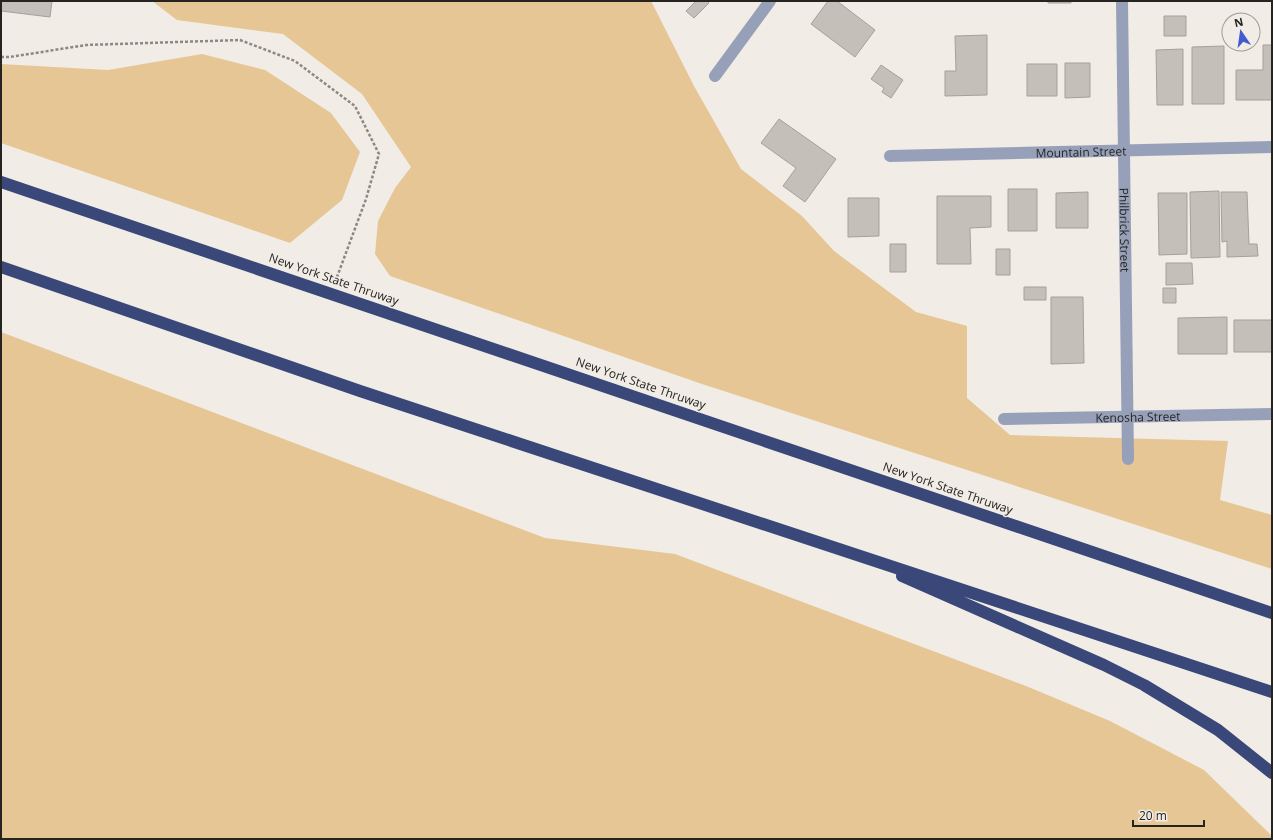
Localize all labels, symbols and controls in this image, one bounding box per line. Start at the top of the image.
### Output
north arrow [1221,12,1261,52]
text: N [1233,13,1245,30]
street label: Mountain Street [1035,142,1127,161]
street label: Philbrick Street [1116,188,1134,272]
street label: New York State Thruway [267,249,402,310]
street label: New York State Thruway [574,353,709,414]
street label: Kenosha Street [1095,407,1181,426]
street label: New York State Thruway [881,458,1016,519]
scale bar [1133,802,1204,828]
text: 20 m [1139,807,1167,824]

